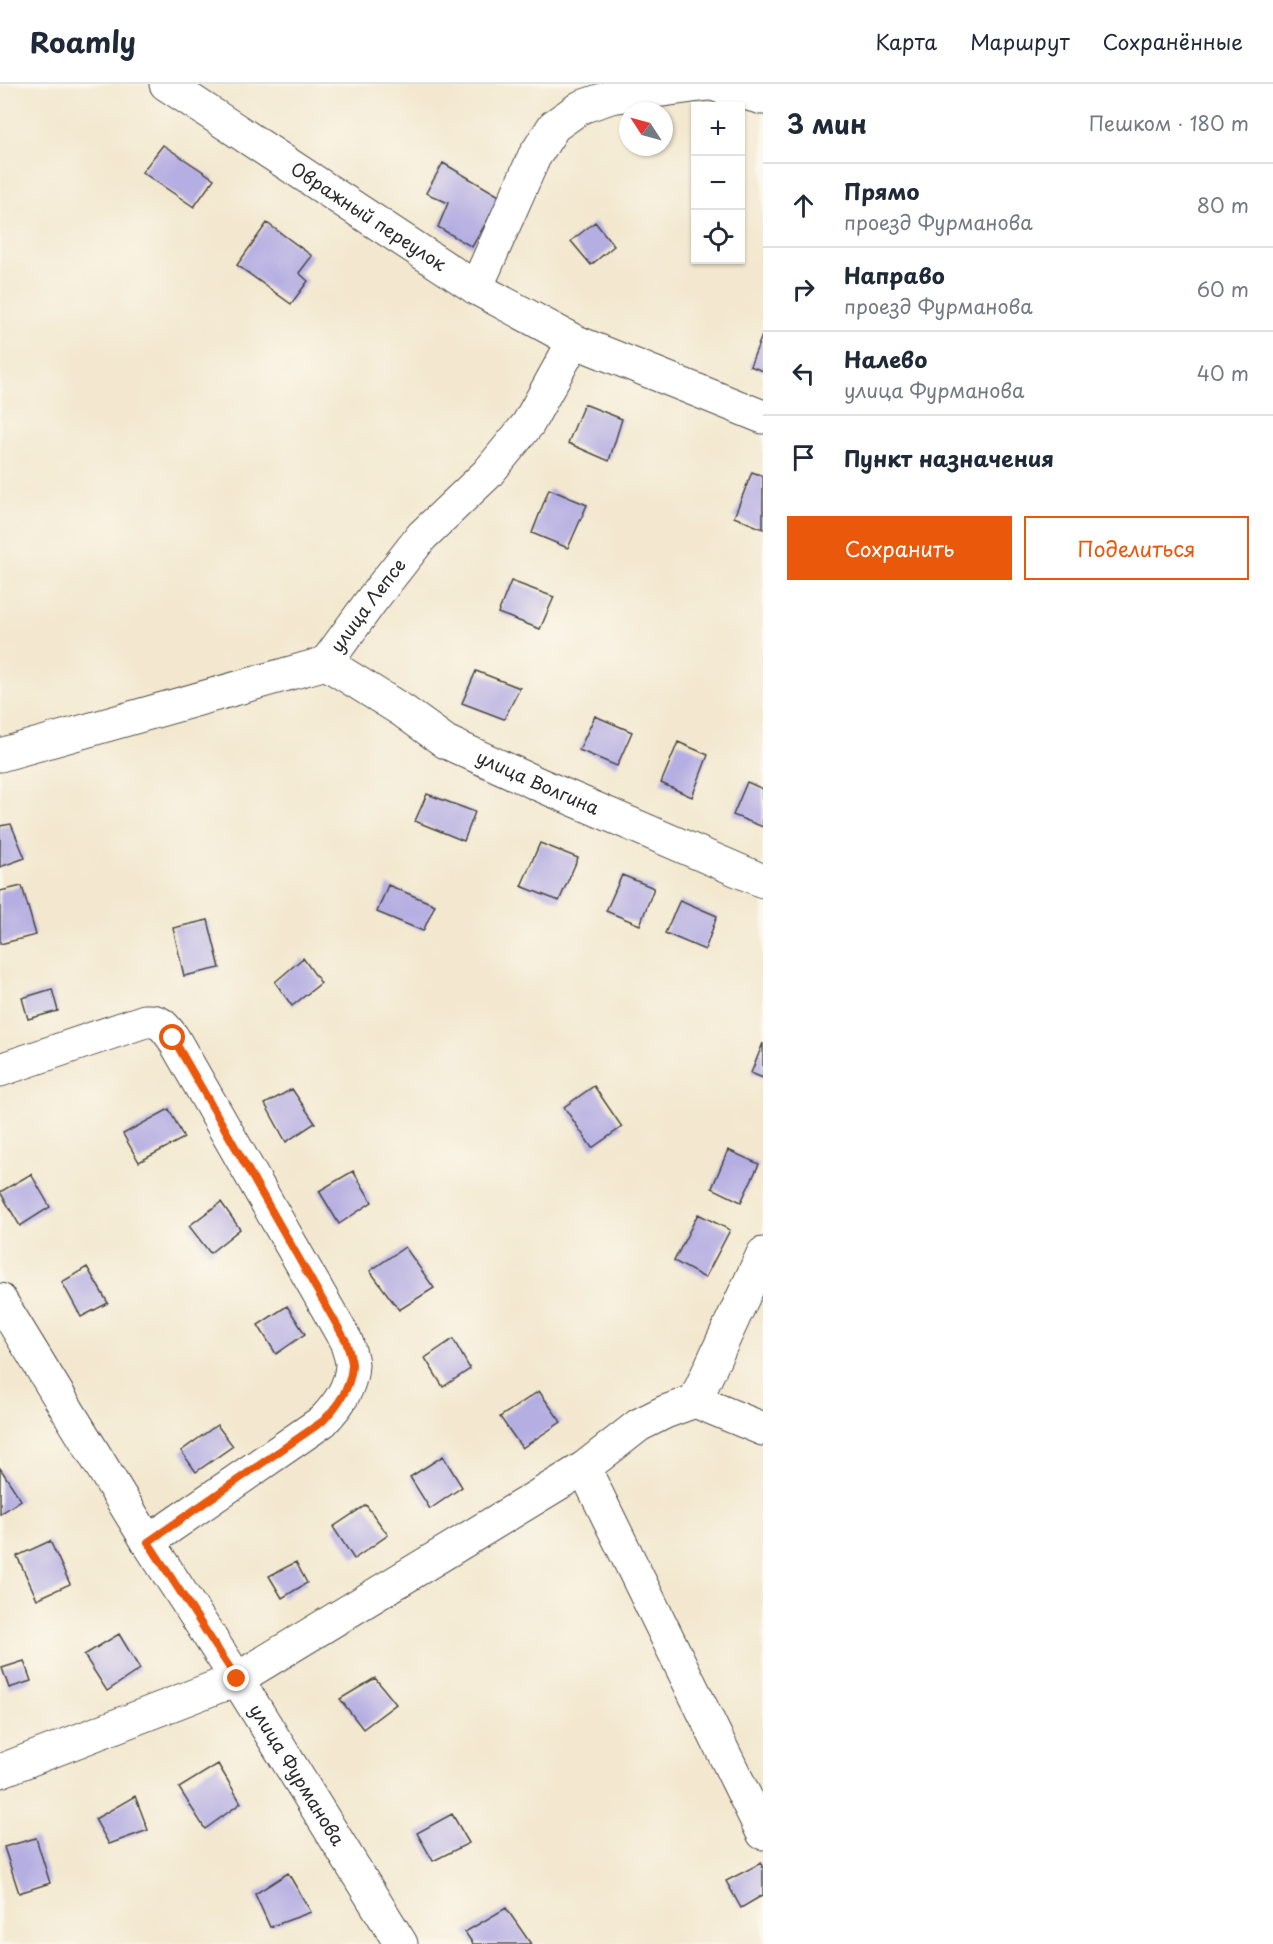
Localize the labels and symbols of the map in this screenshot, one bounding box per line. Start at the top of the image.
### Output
north arrow [619,102,673,156]
street label: Овражный переулок [286,155,452,277]
street label: улица Лепсе [323,552,412,658]
street label: улица Волгина [472,743,604,821]
route start [159,1024,185,1050]
route end [223,1665,249,1691]
street label: улица Фурманова [243,1698,352,1851]

